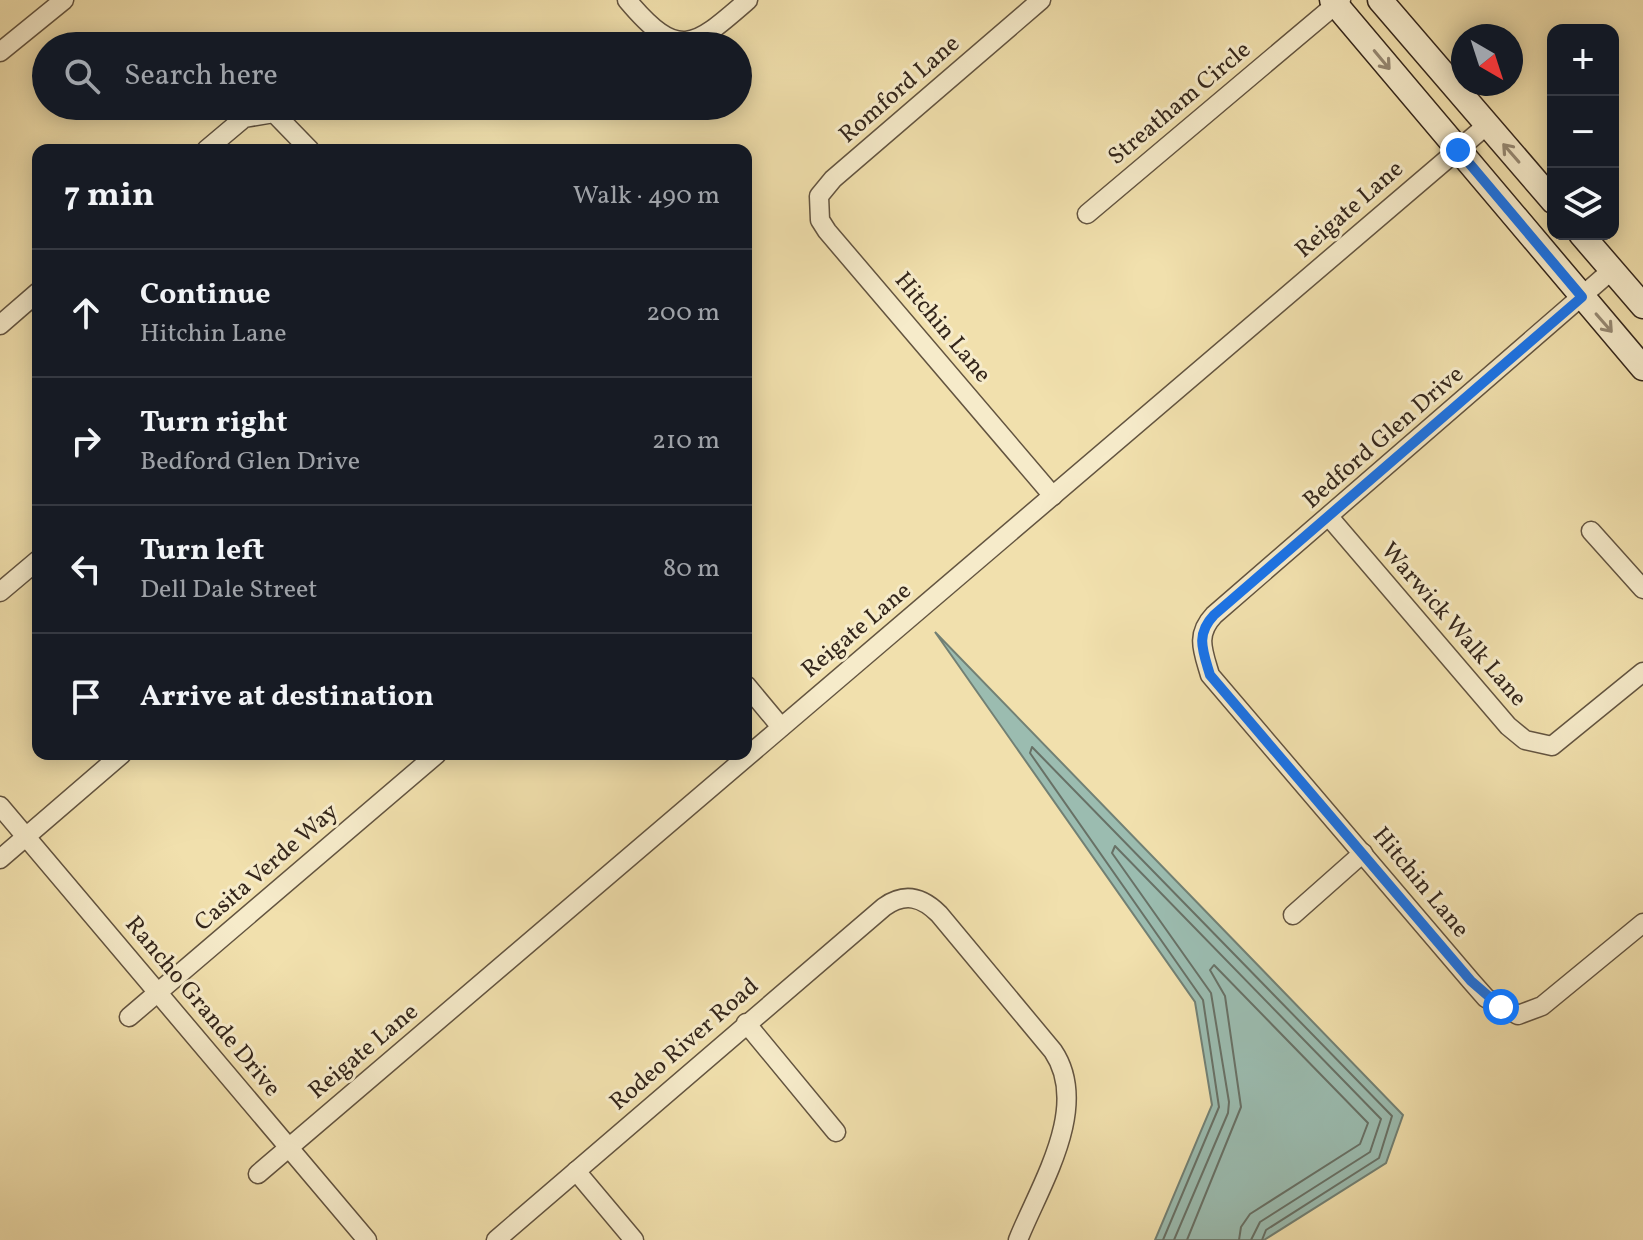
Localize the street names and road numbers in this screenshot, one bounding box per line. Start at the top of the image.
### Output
street label: Romford Lane [832,28,968,152]
street label: Streatham Circle [1101,34,1259,174]
street label: Reigate Lane [1288,153,1412,267]
street label: Hitchin Lane [885,265,999,391]
street label: Bedford Glen Drive [1296,359,1472,517]
street label: Warwick Walk Lane [1372,535,1534,715]
street label: Reigate Lane [795,575,919,687]
street label: Casita Verde Way [188,796,346,940]
street label: Hitchin Lane [1363,820,1477,946]
street label: Rancho Grande Drive [116,909,288,1105]
street label: Rodeo River Road [603,971,767,1119]
street label: Reigate Lane [302,996,426,1108]

